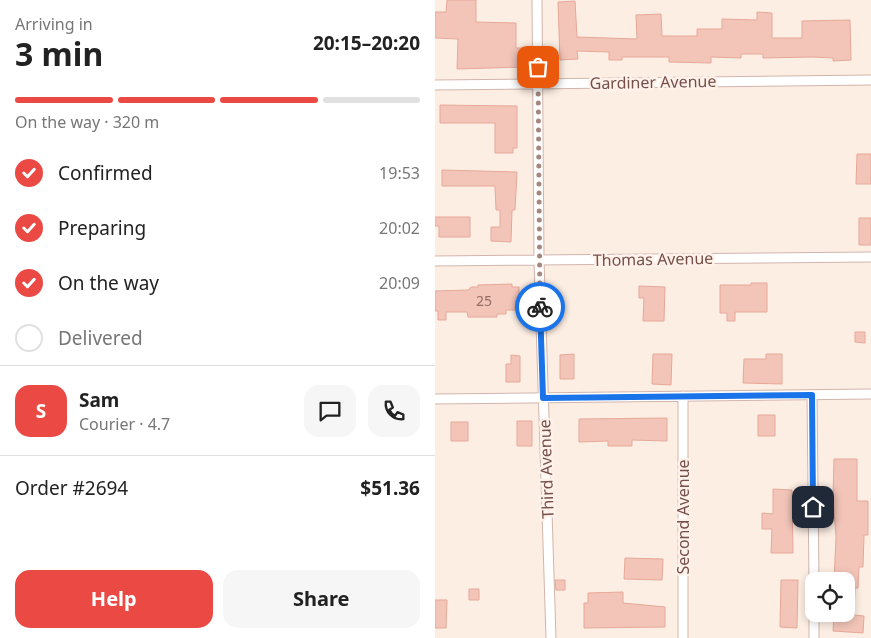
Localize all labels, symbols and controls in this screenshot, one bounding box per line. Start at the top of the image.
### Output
text: Arriving in [15,13,93,35]
text: 20:15–20:20 [313,30,420,56]
text: 3 min [15,32,103,75]
pin [517,46,559,88]
icon: bag [524,53,552,81]
street label: Gardiner Avenue [589,70,717,94]
text: On the way · 320 m [15,111,159,133]
icon: check [15,159,43,187]
text: Confirmed [58,160,153,186]
text: 19:53 [379,162,420,184]
icon: check [15,214,43,242]
text: Preparing [58,215,146,241]
text: 20:02 [379,217,420,239]
street label: Thomas Avenue [593,247,713,271]
icon: check [15,269,43,297]
text: On the way [58,270,159,296]
text: 20:09 [379,272,420,294]
courier [515,282,565,332]
house number: 25 [476,291,492,310]
icon: bike [526,293,554,321]
text: Delivered [58,325,143,351]
button: chat [304,385,356,437]
button: phone [368,385,420,437]
text: Sam [79,387,119,413]
text: S [36,398,46,424]
text: Courier · 4.7 [79,413,170,435]
street label: Third Avenue [533,419,559,519]
street label: Second Avenue [672,459,694,575]
text: Order #2694 [15,475,128,501]
text: $51.36 [360,475,420,501]
pin [792,486,834,528]
icon: home [799,493,827,521]
button: Help [15,570,213,628]
button: Share [223,570,420,628]
map controls [805,572,855,622]
button: locate [805,572,855,622]

